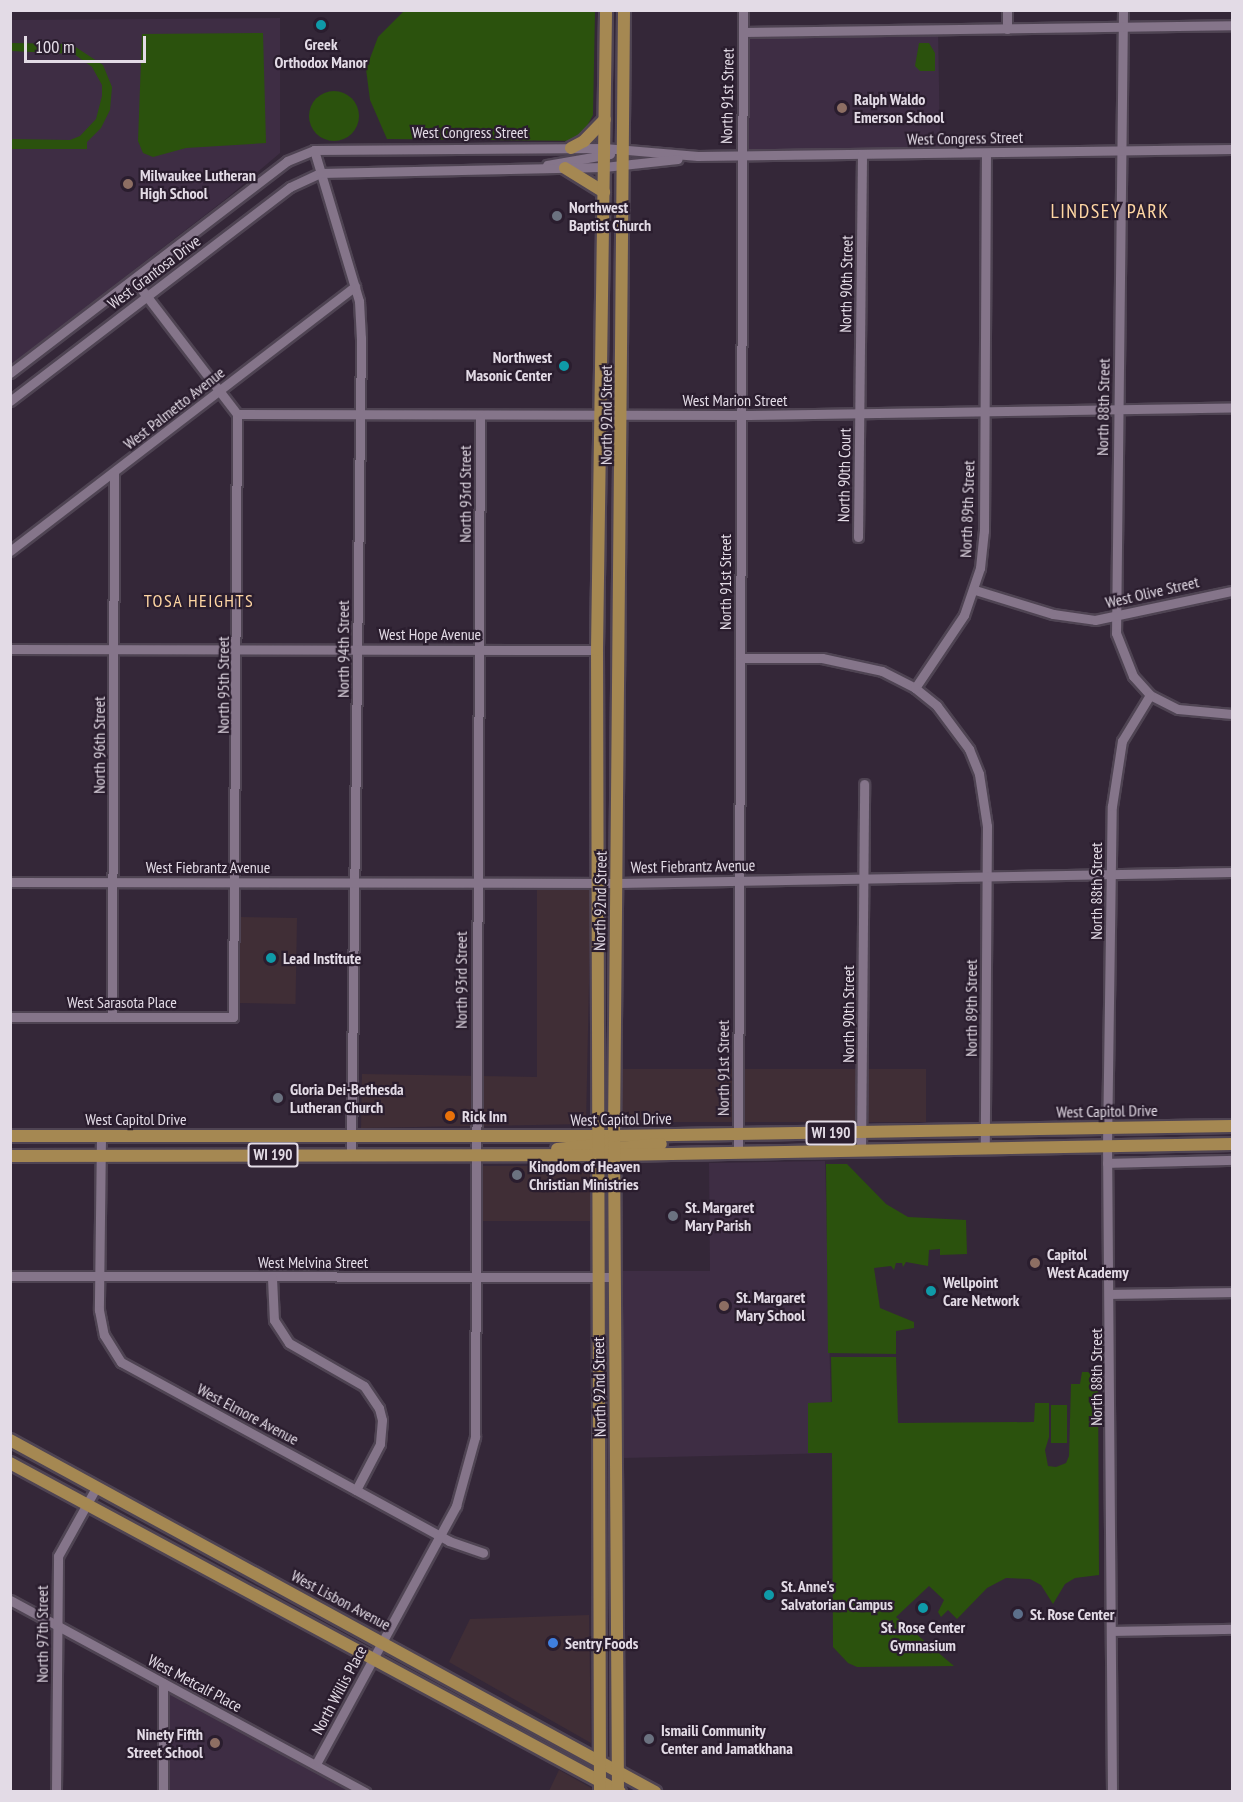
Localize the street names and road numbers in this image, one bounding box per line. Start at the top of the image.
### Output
street label: North 91st Street [717,48,737,144]
street label: West Congress Street [412,122,528,142]
street label: West Congress Street [907,127,1023,149]
street label: West Grantosa Drive [104,231,204,313]
street label: North 90th Street [836,235,856,333]
street label: North 88th Street [1093,358,1113,456]
street label: West Palmetto Avenue [119,362,229,454]
street label: North 92nd Street [596,365,616,465]
street label: West Marion Street [683,390,787,410]
street label: North 90th Court [834,428,854,522]
street label: North 93rd Street [455,445,475,543]
street label: North 89th Street [956,460,978,558]
street label: North 91st Street [715,534,735,630]
street label: West Olive Street [1103,572,1201,612]
street label: North 94th Street [333,600,353,698]
street label: West Hope Avenue [379,624,481,644]
street label: North 95th Street [213,636,233,734]
street label: North 96th Street [89,696,109,794]
street label: North 88th Street [1086,842,1106,940]
street label: North 92nd Street [590,851,610,951]
street label: West Fiebrantz Avenue [630,855,756,877]
street label: West Fiebrantz Avenue [145,857,271,877]
street label: North 93rd Street [451,931,471,1029]
street label: North 89th Street [961,959,981,1057]
street label: North 90th Street [838,965,858,1063]
street label: West Sarasota Place [67,992,177,1012]
street label: North 91st Street [713,1020,733,1116]
street label: West Capitol Drive [1056,1101,1158,1121]
street label: West Capitol Drive [85,1109,187,1129]
street label: West Capitol Drive [570,1109,672,1129]
road number: WI 190 [806,1121,856,1145]
road number: WI 190 [248,1143,298,1167]
street label: West Melvina Street [258,1252,368,1272]
street label: North 88th Street [1086,1328,1106,1426]
street label: North 92nd Street [589,1337,609,1437]
street label: West Elmore Avenue [194,1379,302,1449]
street label: West Lisbon Avenue [288,1566,394,1634]
street label: North 97th Street [32,1585,52,1683]
street label: North Willis Place [307,1642,371,1738]
street label: West Metcalf Place [145,1650,245,1716]

